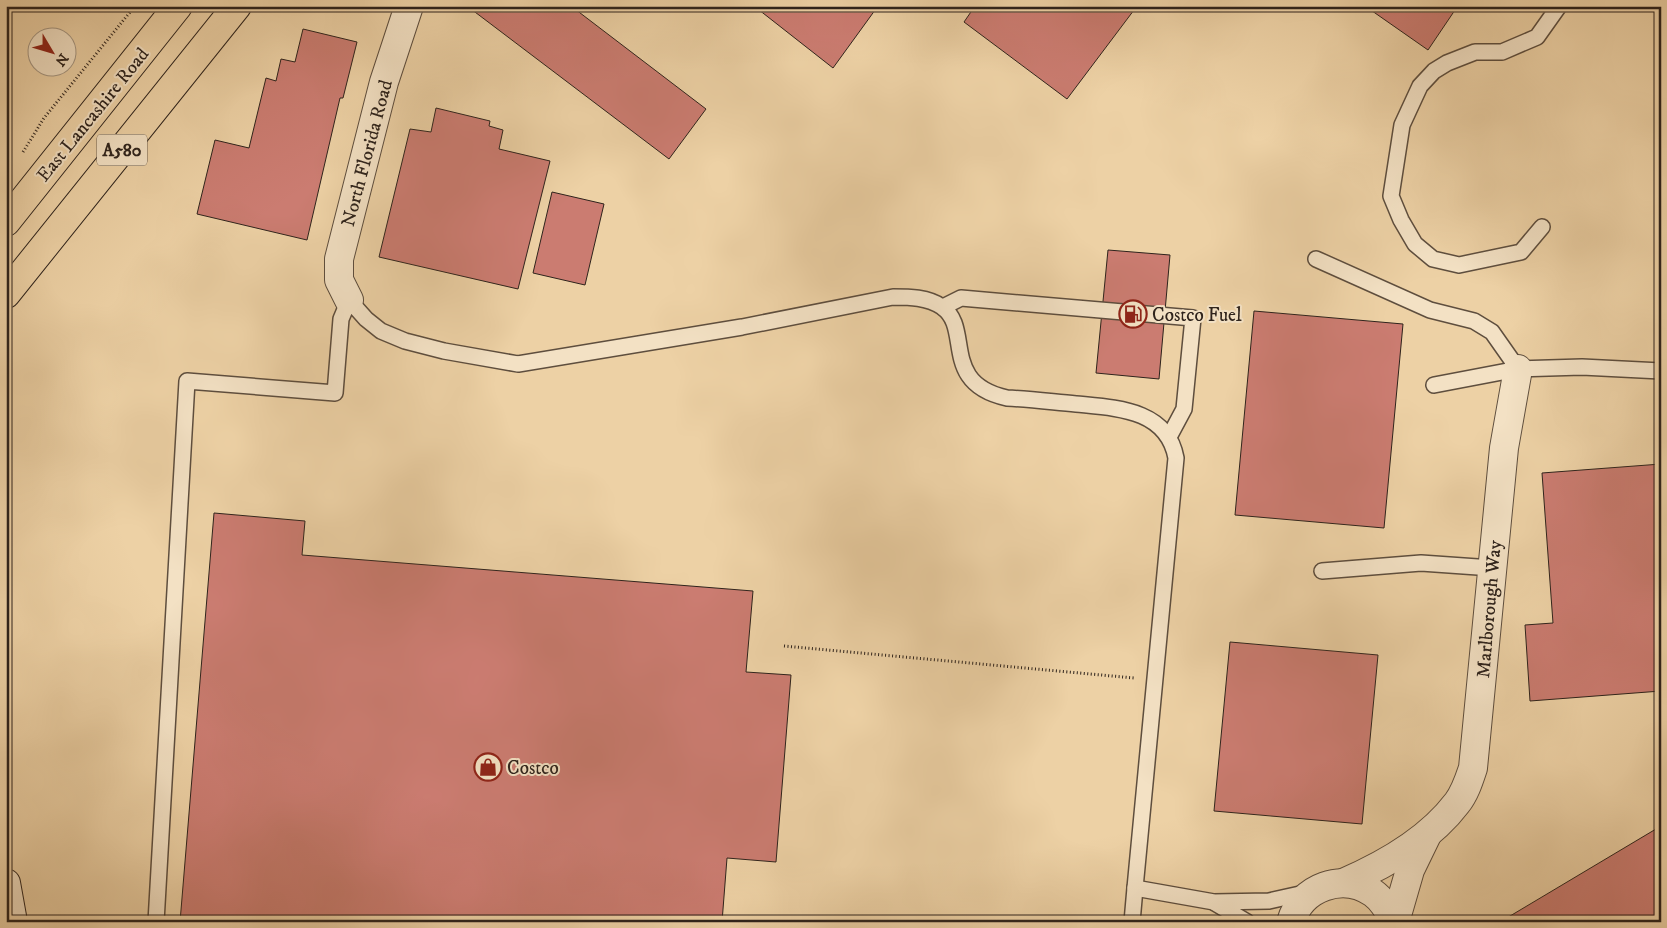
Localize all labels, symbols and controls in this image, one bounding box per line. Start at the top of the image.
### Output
north arrow [28,28,78,78]
street label: East Lancashire Road [32,43,154,186]
text: N [51,49,72,70]
street label: North Florida Road [337,77,398,229]
road number: A580 [97,134,147,166]
fuel station icon: Costco Fuel [1118,299,1148,329]
place label: Costco Fuel [1152,304,1242,327]
street label: Marlborough Way [1472,538,1507,679]
shop icon: Costco [473,752,503,782]
place label: Costco [507,757,559,780]

